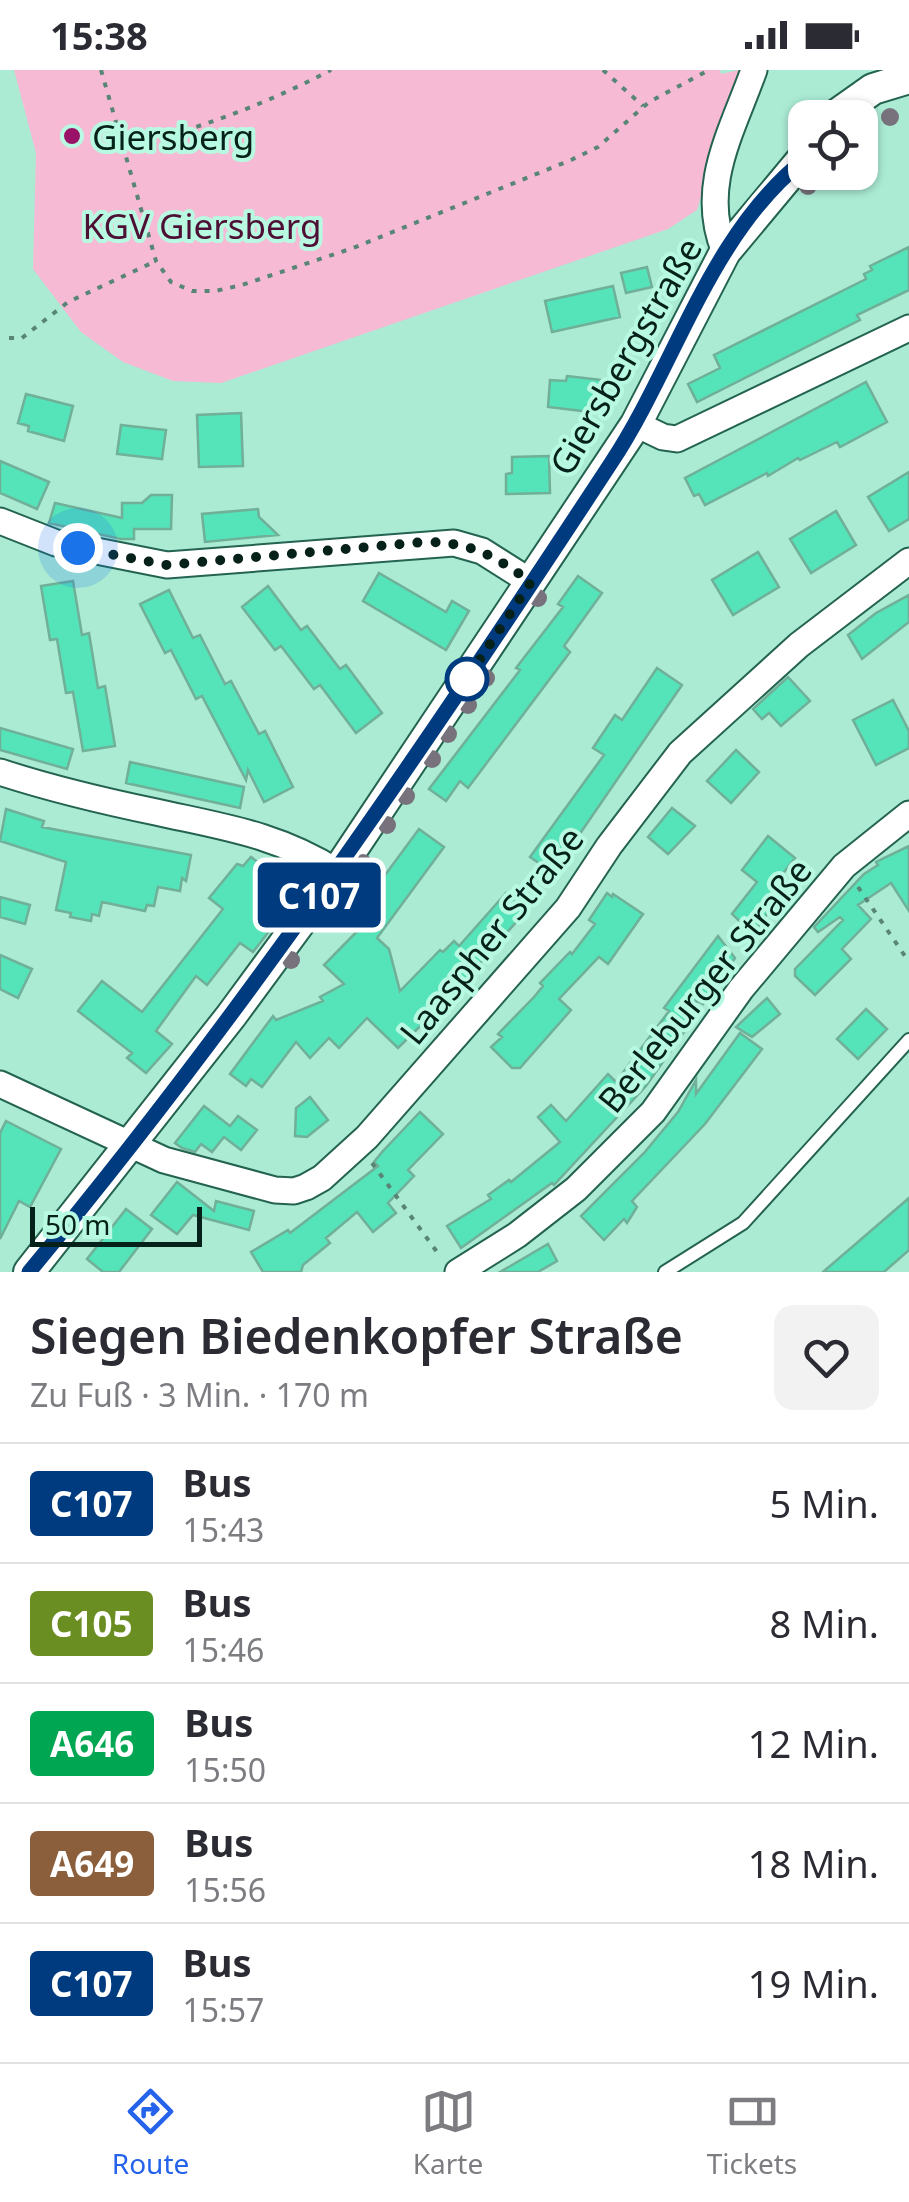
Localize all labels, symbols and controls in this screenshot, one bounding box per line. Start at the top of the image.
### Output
text: 15:38 [50,9,148,61]
map controls [788,100,878,190]
button: locate [788,100,878,190]
place label: Giersberg [92,113,254,160]
marker: Giersberg [61,125,83,147]
park label: KGV Giersberg [83,202,321,249]
street label: Giersbergstraße [538,229,712,483]
your location [53,523,103,573]
unlabelled marker [446,658,488,700]
street label: Laaspher Straße [388,816,594,1054]
street label: Berleburger Straße [587,848,821,1122]
line badge: C107 [249,862,389,928]
text: C107 [278,872,360,919]
scale bar [30,1202,202,1246]
text: 50 m [45,1205,111,1243]
text: Siegen Biedenkopfer Straße [30,1303,683,1368]
button: heart [774,1305,879,1410]
text: Zu Fuß · 3 Min. · 170 m [30,1373,369,1416]
text: Bus [183,1456,252,1508]
text: 5 Min. [769,1477,879,1529]
text: C107 [50,1480,133,1527]
text: 15:43 [183,1508,264,1551]
text: Bus [183,1576,252,1628]
text: 8 Min. [769,1597,879,1649]
text: C105 [50,1600,133,1647]
text: 15:46 [183,1628,264,1671]
text: Bus [184,1696,253,1748]
text: 12 Min. [748,1717,879,1769]
text: A646 [50,1720,134,1767]
text: 15:50 [184,1748,266,1791]
text: Bus [184,1816,253,1868]
text: 18 Min. [748,1837,879,1889]
text: A649 [50,1840,134,1887]
text: 15:56 [184,1868,266,1911]
text: Bus [183,1936,252,1988]
text: 19 Min. [748,1957,879,2009]
text: C107 [50,1960,133,2007]
text: 15:57 [183,1988,264,2031]
tab: Route [112,2084,189,2182]
tab: Karte [413,2084,483,2182]
tab: Tickets [707,2084,797,2182]

